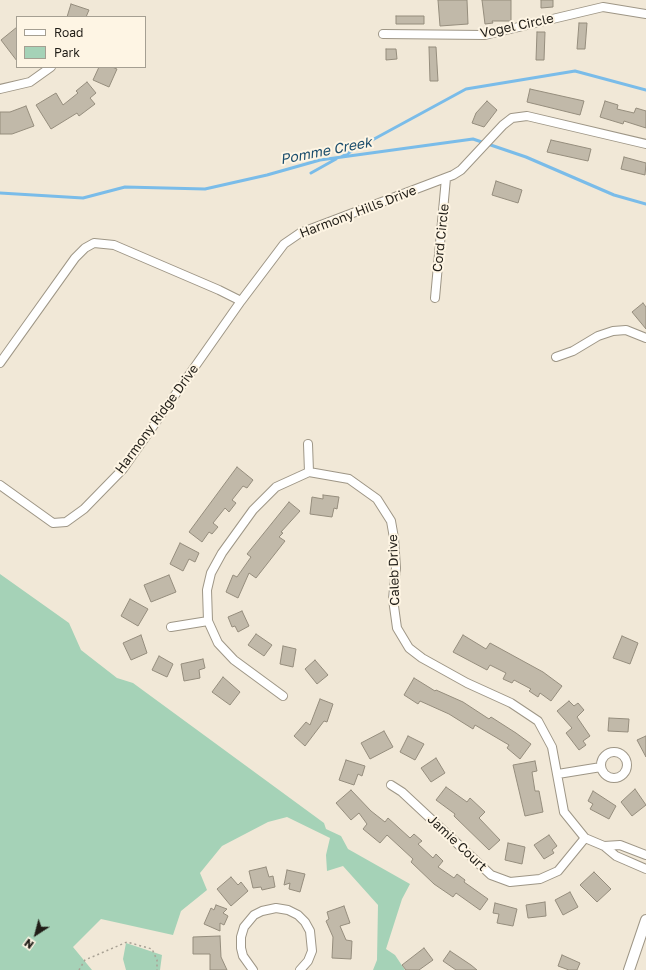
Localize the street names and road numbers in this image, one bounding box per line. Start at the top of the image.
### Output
street label: Vogel Circle [479,11,555,41]
street label: Harmony Hills Drive [297,183,419,241]
street label: Cord Circle [430,203,452,273]
street label: Harmony Ridge Drive [112,361,202,477]
street label: Caleb Drive [385,534,403,606]
street label: Jamie Court [424,812,490,874]

